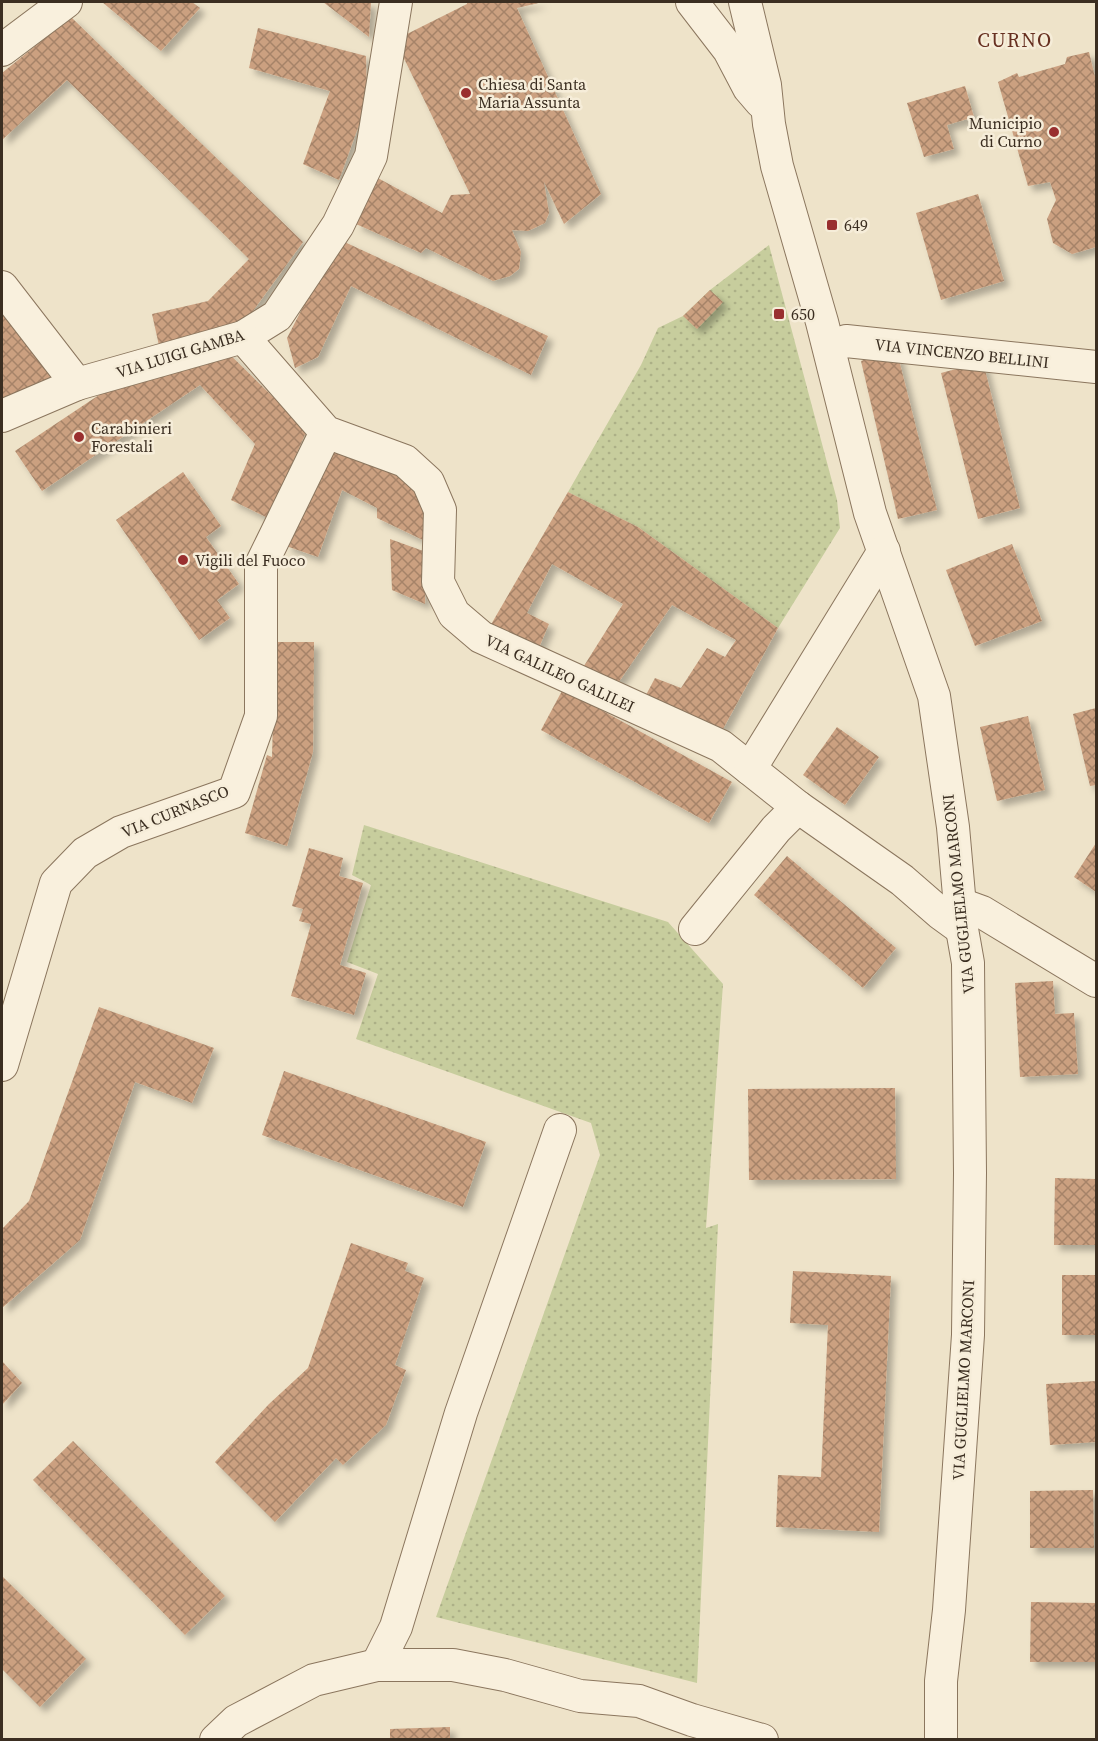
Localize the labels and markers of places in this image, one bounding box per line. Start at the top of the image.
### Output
place label: Chiesa di Santa Maria Assunta [478,73,587,113]
marker: Chiesa di Santa Maria Assunta [459,86,473,100]
place label: Municipio di Curno [969,112,1042,152]
marker: Municipio di Curno [1047,125,1061,139]
place label: 649 [844,214,868,236]
marker: 649 [825,218,839,232]
place label: 650 [791,303,815,325]
marker: 650 [772,307,786,321]
place label: Carabinieri Forestali [91,417,172,457]
marker: Carabinieri Forestali [72,430,86,444]
place label: Vigili del Fuoco [195,549,306,571]
marker: Vigili del Fuoco [176,553,190,567]

